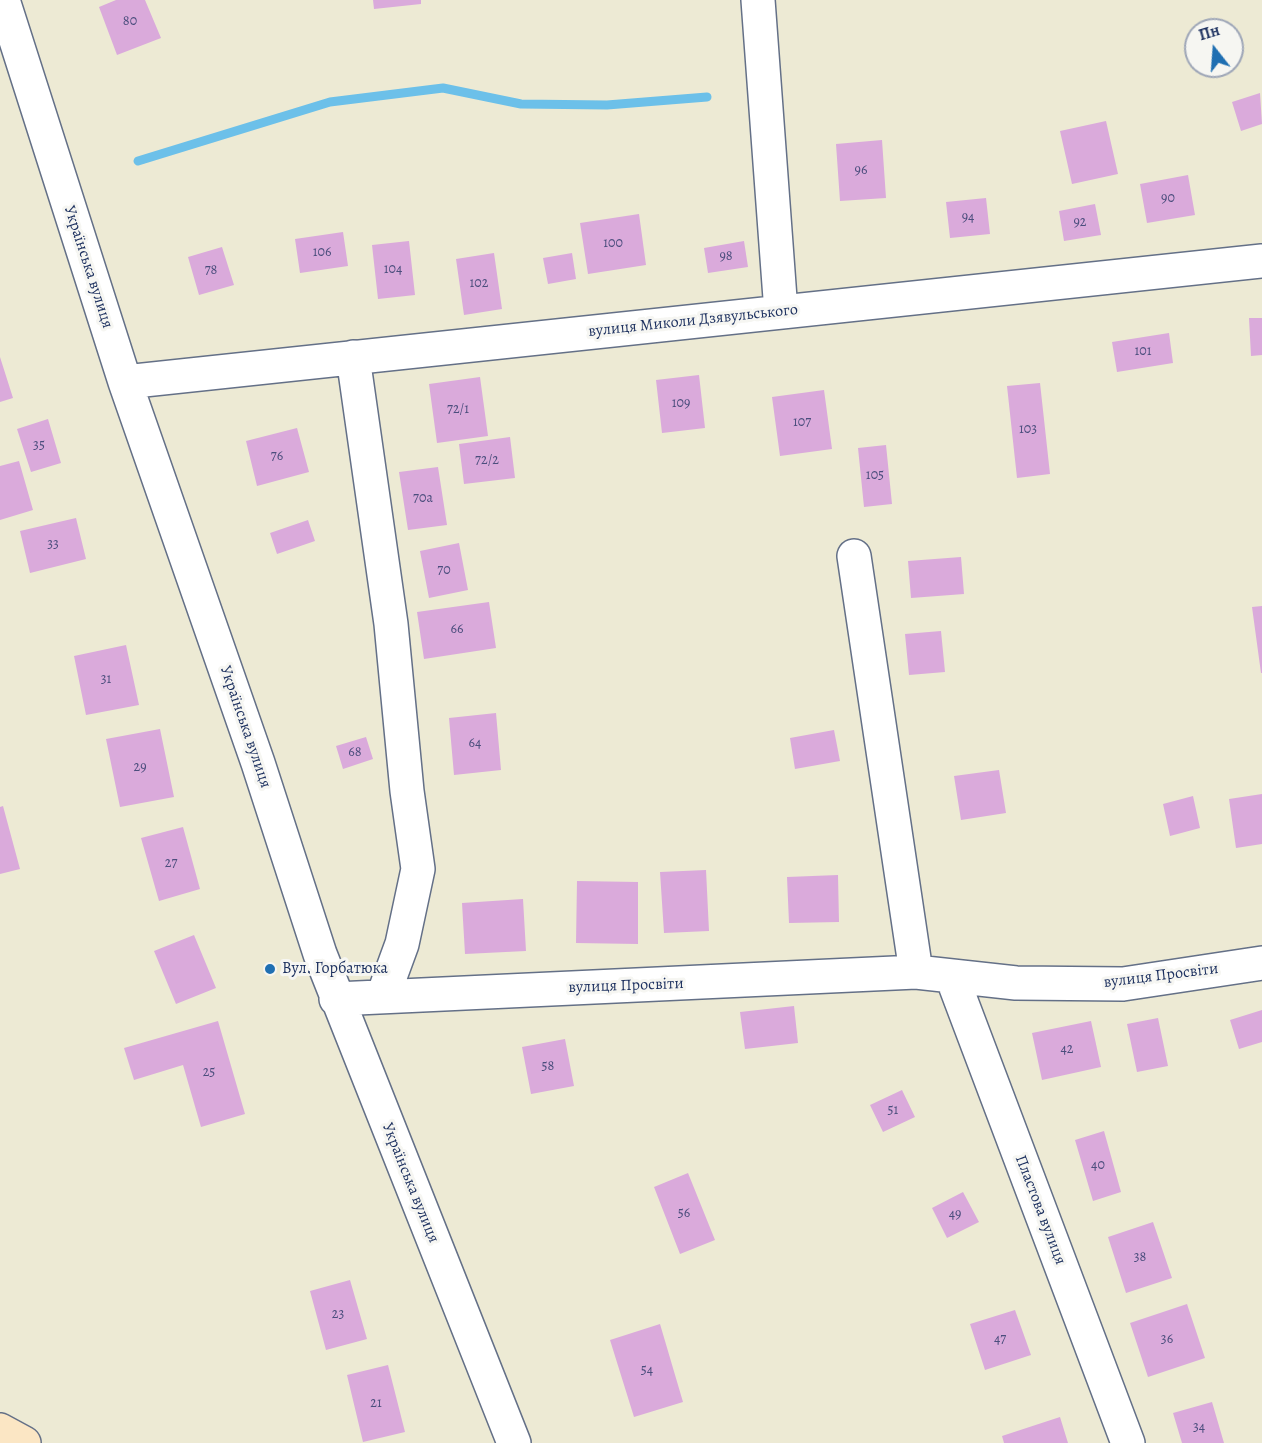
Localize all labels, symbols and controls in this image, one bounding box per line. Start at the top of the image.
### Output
house number: 80 [123,14,137,30]
north arrow [1184,18,1244,78]
text: Пн [1196,19,1223,46]
house number: 96 [855,163,867,179]
house number: 90 [1161,191,1175,207]
street label: Українська вулиця [59,203,117,331]
house number: 94 [962,210,974,226]
house number: 92 [1073,215,1087,231]
house number: 100 [603,236,623,252]
house number: 106 [313,245,331,261]
house number: 98 [719,249,733,265]
house number: 104 [384,262,402,278]
house number: 78 [205,263,217,279]
house number: 102 [470,276,488,292]
street label: вулиця Миколи Дзявульського [587,300,799,342]
house number: 101 [1134,344,1152,360]
house number: 109 [672,396,690,412]
house number: 72/1 [447,402,469,418]
house number: 107 [793,415,811,431]
house number: 103 [1019,422,1037,438]
house number: 35 [33,438,45,454]
house number: 76 [271,449,283,465]
house number: 72/2 [475,453,499,469]
house number: 105 [866,468,884,484]
house number: 70а [413,491,433,507]
house number: 33 [47,537,59,553]
house number: 70 [437,563,451,579]
house number: 66 [451,622,463,638]
street label: Українська вулиця [215,663,275,791]
house number: 31 [101,672,111,688]
house number: 64 [469,736,481,752]
house number: 68 [348,745,362,761]
house number: 29 [133,760,147,776]
house number: 27 [165,856,177,872]
place label: Вул. Горбатюка [282,959,388,979]
street label: вулиця Просвіти [1103,959,1219,993]
marker: Вул. Горбатюка [263,962,277,976]
street label: вулиця Просвіти [568,974,684,998]
house number: 42 [1061,1042,1073,1058]
house number: 58 [542,1059,554,1075]
house number: 25 [203,1065,215,1081]
house number: 51 [888,1103,898,1119]
street label: Українська вулиця [377,1120,443,1246]
street label: Пластова вулиця [1010,1153,1070,1267]
house number: 40 [1091,1158,1105,1174]
house number: 56 [678,1206,690,1222]
house number: 49 [949,1207,961,1223]
house number: 38 [1134,1250,1146,1266]
house number: 23 [332,1307,344,1323]
house number: 47 [994,1332,1006,1348]
house number: 36 [1161,1332,1173,1348]
house number: 54 [641,1363,653,1379]
house number: 21 [370,1396,382,1412]
house number: 34 [1193,1420,1205,1436]

